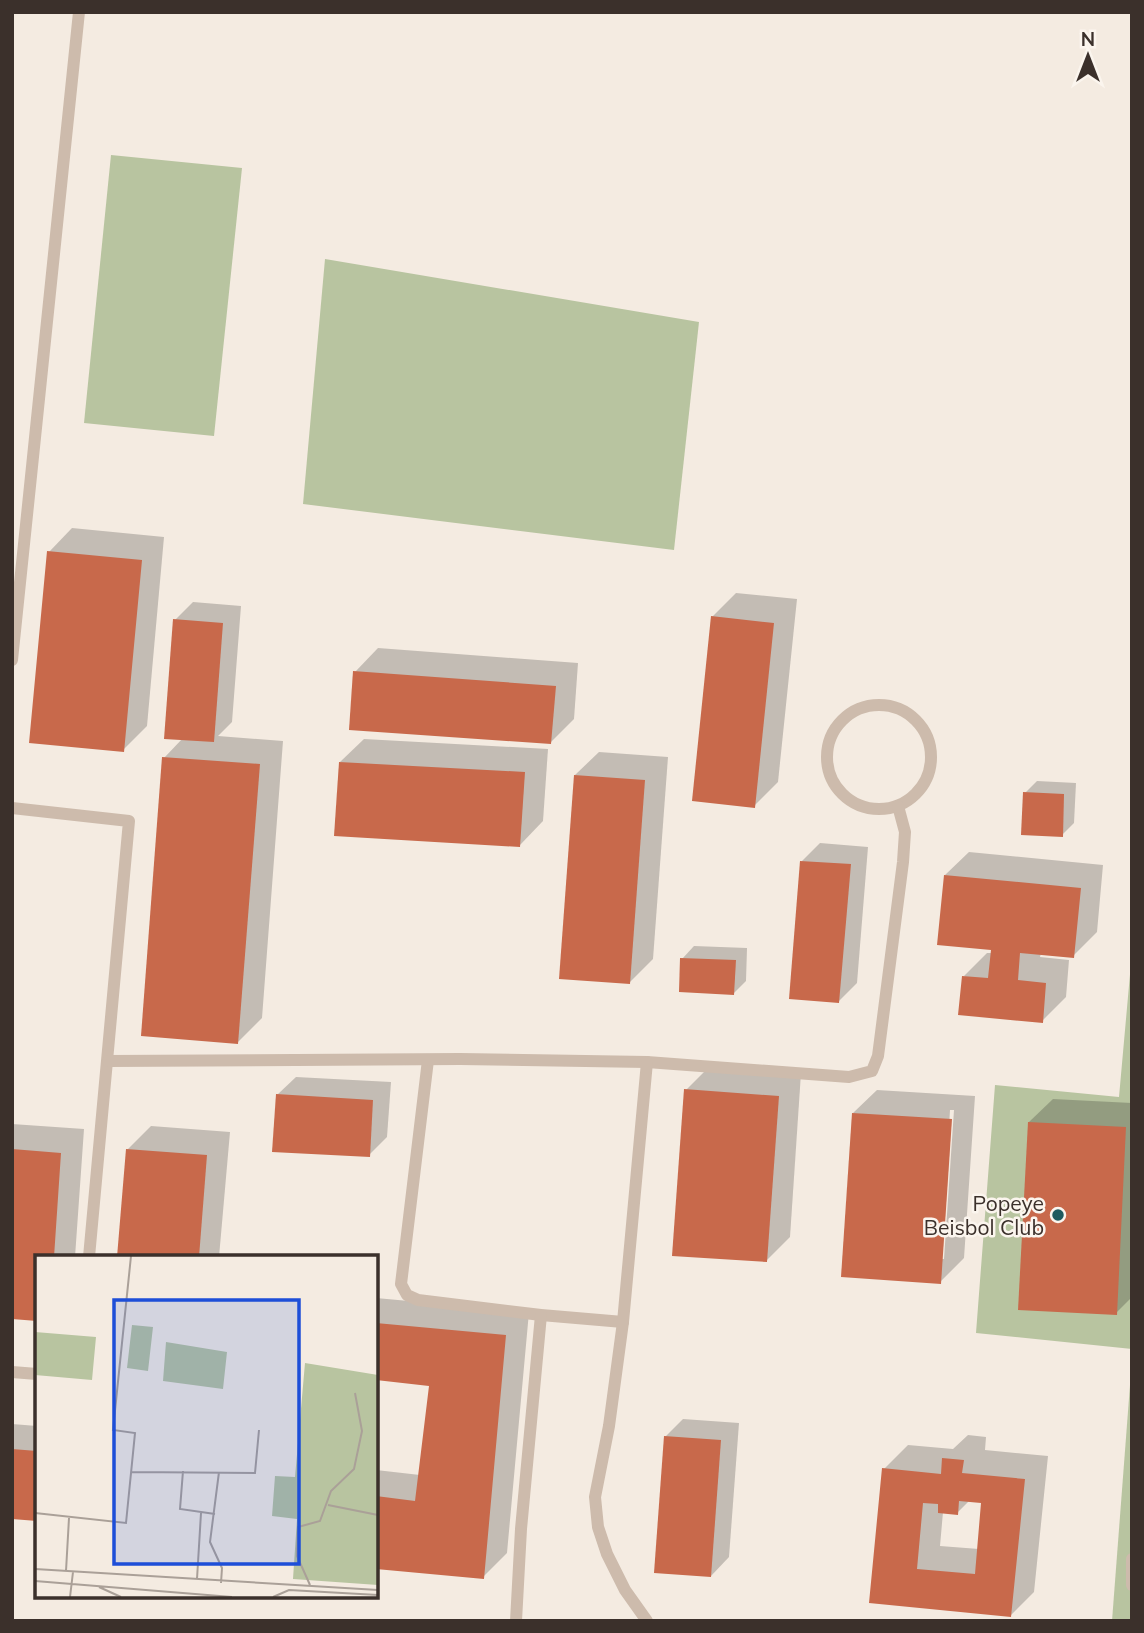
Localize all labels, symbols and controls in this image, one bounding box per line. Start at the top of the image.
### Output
north arrow [1053,21,1123,91]
text: N [1081,27,1095,51]
place label: Popeye Beisbol Club [924,1190,1044,1240]
marker: Popeye Beisbol Club [1050,1207,1066,1223]
inset map [35,1255,378,1598]

